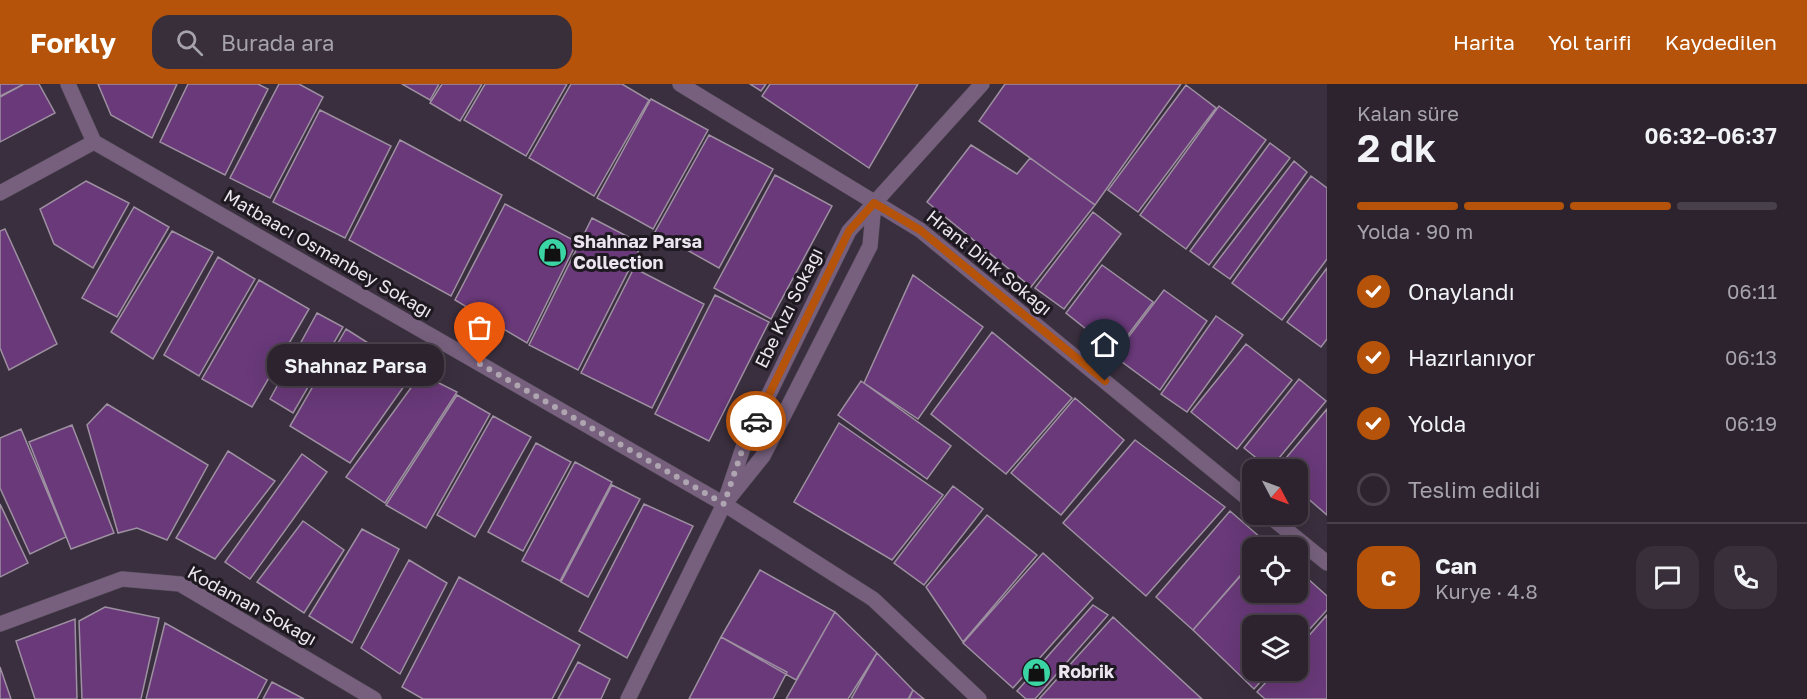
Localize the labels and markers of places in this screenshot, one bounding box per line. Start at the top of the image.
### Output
place label: Shahnaz Parsa Collection [573,230,702,273]
shop icon: Shahnaz Parsa Collection [536,236,568,268]
pin [454,302,505,364]
pin [1079,319,1130,381]
callout: Shahnaz Parsa [267,343,444,385]
shop icon: Robrik [1021,656,1053,688]
place label: Robrik [1058,660,1115,682]

